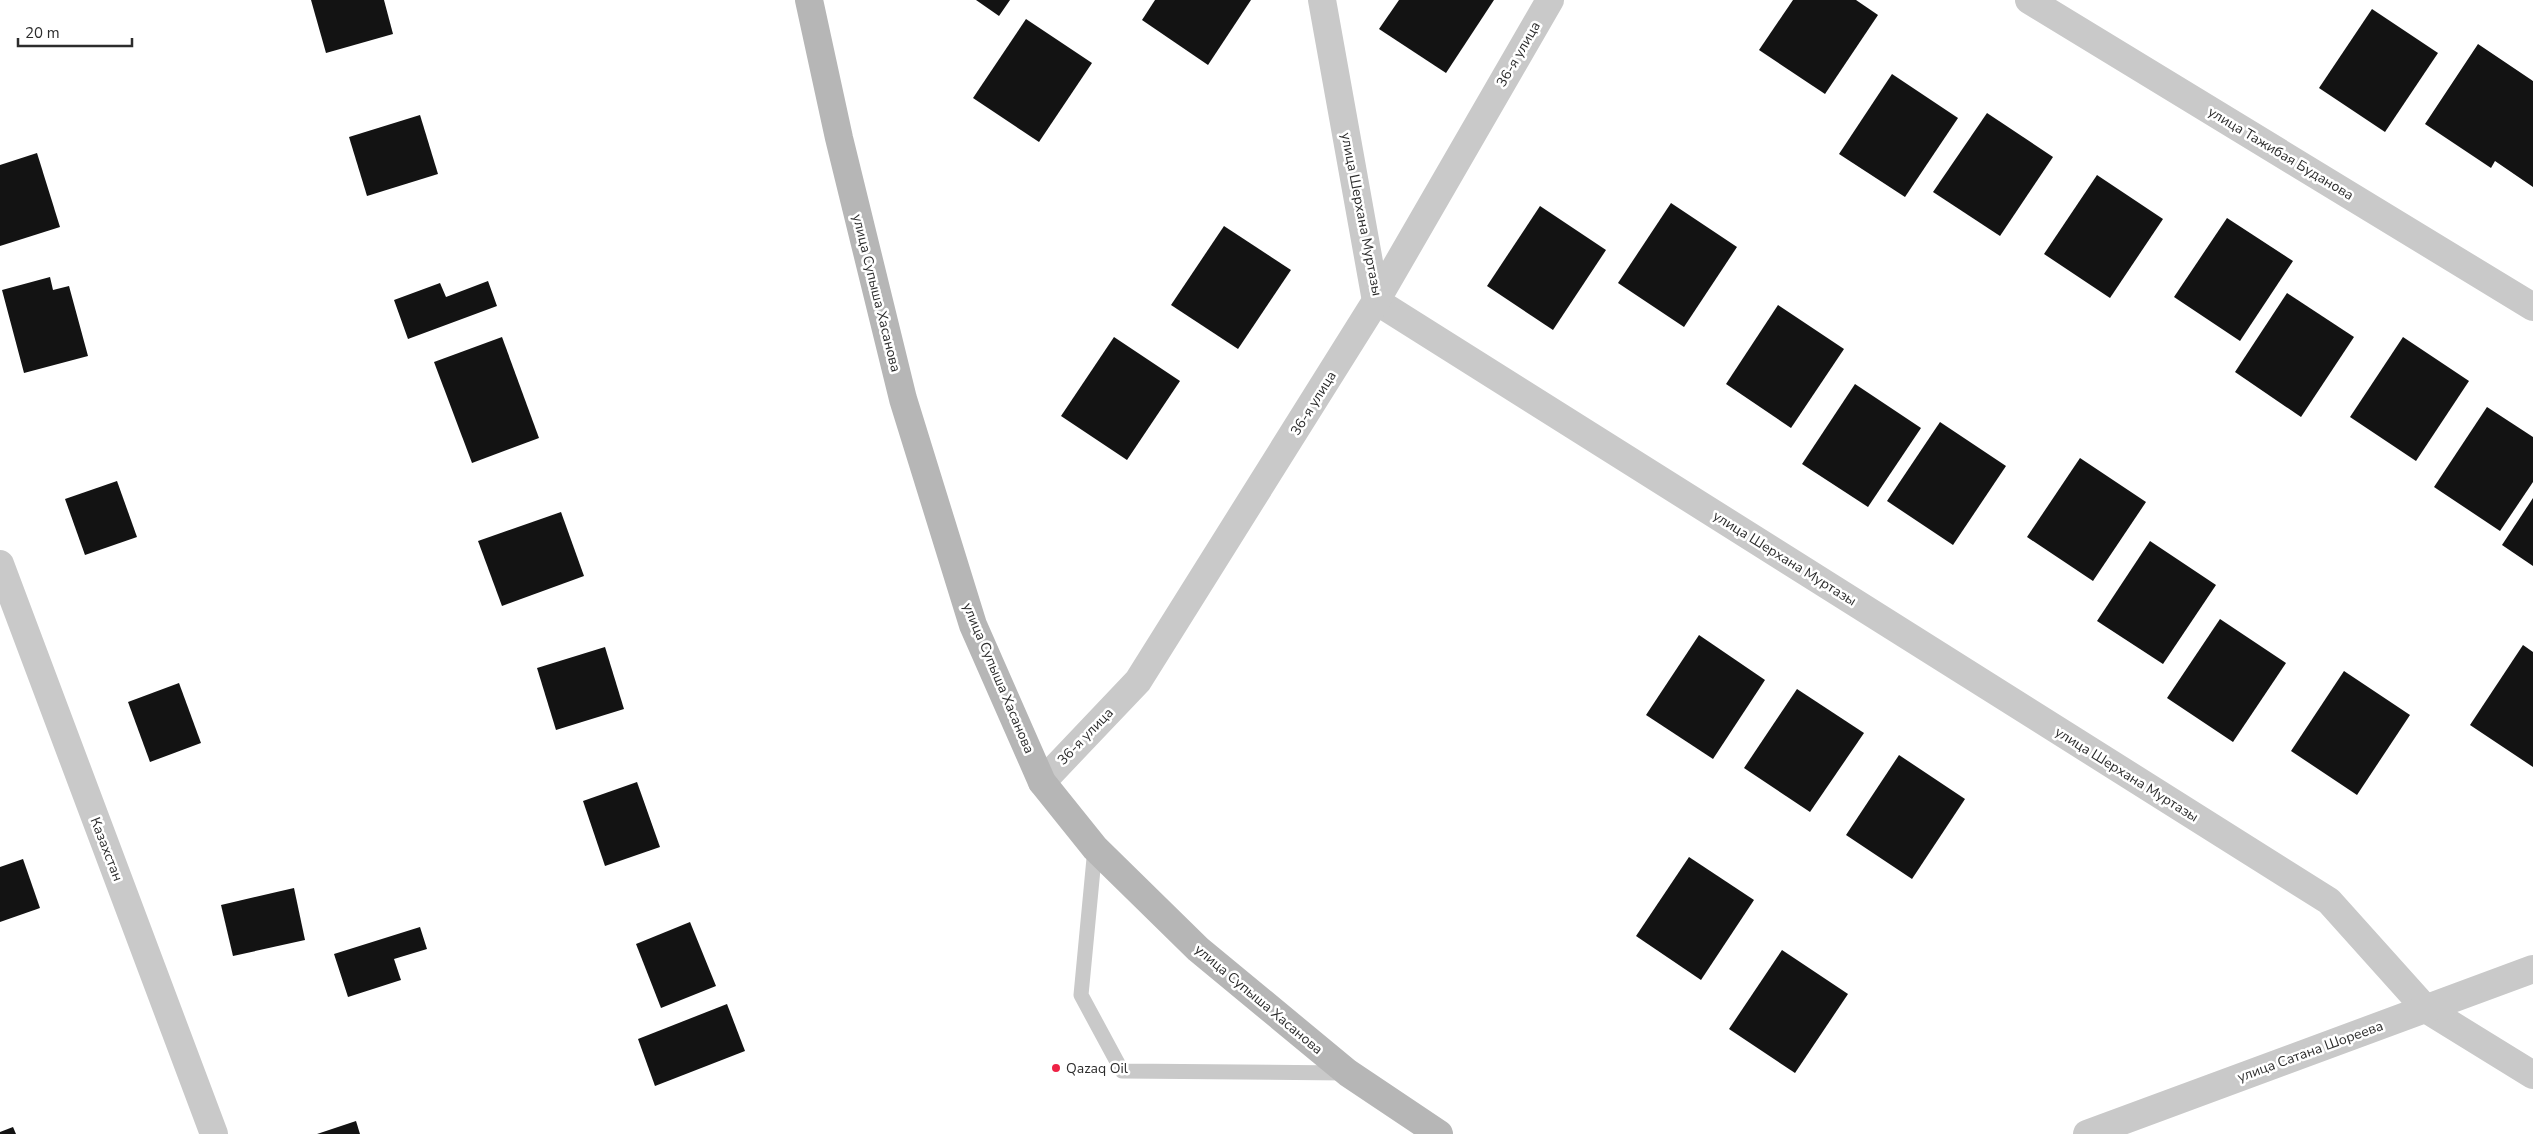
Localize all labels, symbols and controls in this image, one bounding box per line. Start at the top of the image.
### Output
scale bar [18,15,131,47]
street label: 36-я улица [1492,18,1545,91]
text: 20 m [25,23,60,43]
street label: улица Тажибая Буданова [2204,102,2357,205]
street label: улица Шерхана Муртазы [1336,131,1387,297]
street label: улица Супыша Хасанова [848,212,905,374]
street label: 36-я улица [1286,367,1341,439]
street label: улица Шерхана Муртазы [1709,506,1860,610]
street label: улица Супыша Хасанова [958,600,1039,756]
street label: 36-я улица [1053,704,1118,769]
street label: улица Шерхана Муртазы [2051,722,2202,826]
street label: Казахстан [86,815,127,884]
street label: улица Супыша Хасанова [1190,940,1327,1059]
street label: улица Сатана Шореева [2235,1016,2386,1087]
place label: Qazaq Oil [1066,1059,1129,1078]
marker: Qazaq Oil [1050,1062,1062,1074]

